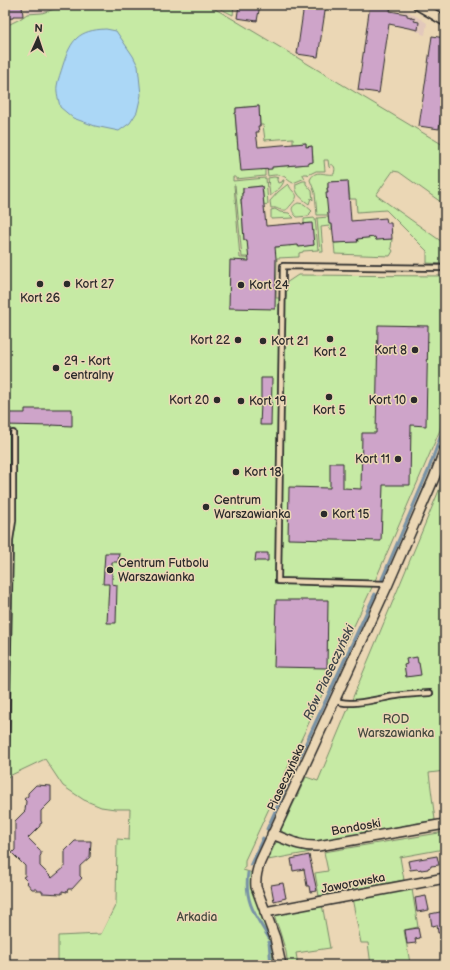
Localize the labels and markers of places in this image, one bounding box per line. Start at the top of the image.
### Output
place label: Kort 27 [75,277,114,292]
place label: Kort 24 [249,278,290,293]
marker: Kort 26 [35,279,45,289]
marker: Kort 27 [62,279,72,289]
marker: Kort 24 [236,280,246,290]
place label: Kort 26 [20,291,60,306]
place label: Kort 22 [190,333,230,348]
place label: Kort 21 [271,334,308,349]
marker: Kort 2 [325,334,335,344]
marker: Kort 22 [233,335,243,345]
marker: Kort 21 [258,336,268,346]
place label: Kort 8 [374,343,407,358]
place label: Kort 2 [314,345,346,360]
marker: Kort 8 [410,345,420,355]
place label: 29 - Kort centralny [64,354,114,383]
marker: 29 - Kort centralny [51,363,61,373]
marker: Kort 5 [324,392,334,402]
place label: Kort 20 [169,393,209,408]
place label: Kort 10 [368,393,406,408]
place label: Kort 19 [249,394,286,409]
marker: Kort 20 [212,395,222,405]
marker: Kort 10 [409,395,419,405]
marker: Kort 19 [236,396,246,406]
place label: Kort 5 [313,403,345,418]
place label: Kort 11 [355,452,390,467]
marker: Kort 11 [393,454,403,464]
place label: Kort 18 [244,465,281,480]
marker: Kort 18 [231,467,241,477]
place label: Centrum Warszawianka [214,493,291,522]
marker: Centrum Warszawianka [201,502,211,512]
place label: Kort 15 [332,507,369,522]
marker: Kort 15 [319,509,329,519]
place label: Centrum Futbolu Warszawianka [118,556,209,585]
marker: Centrum Futbolu Warszawianka [105,565,115,575]

